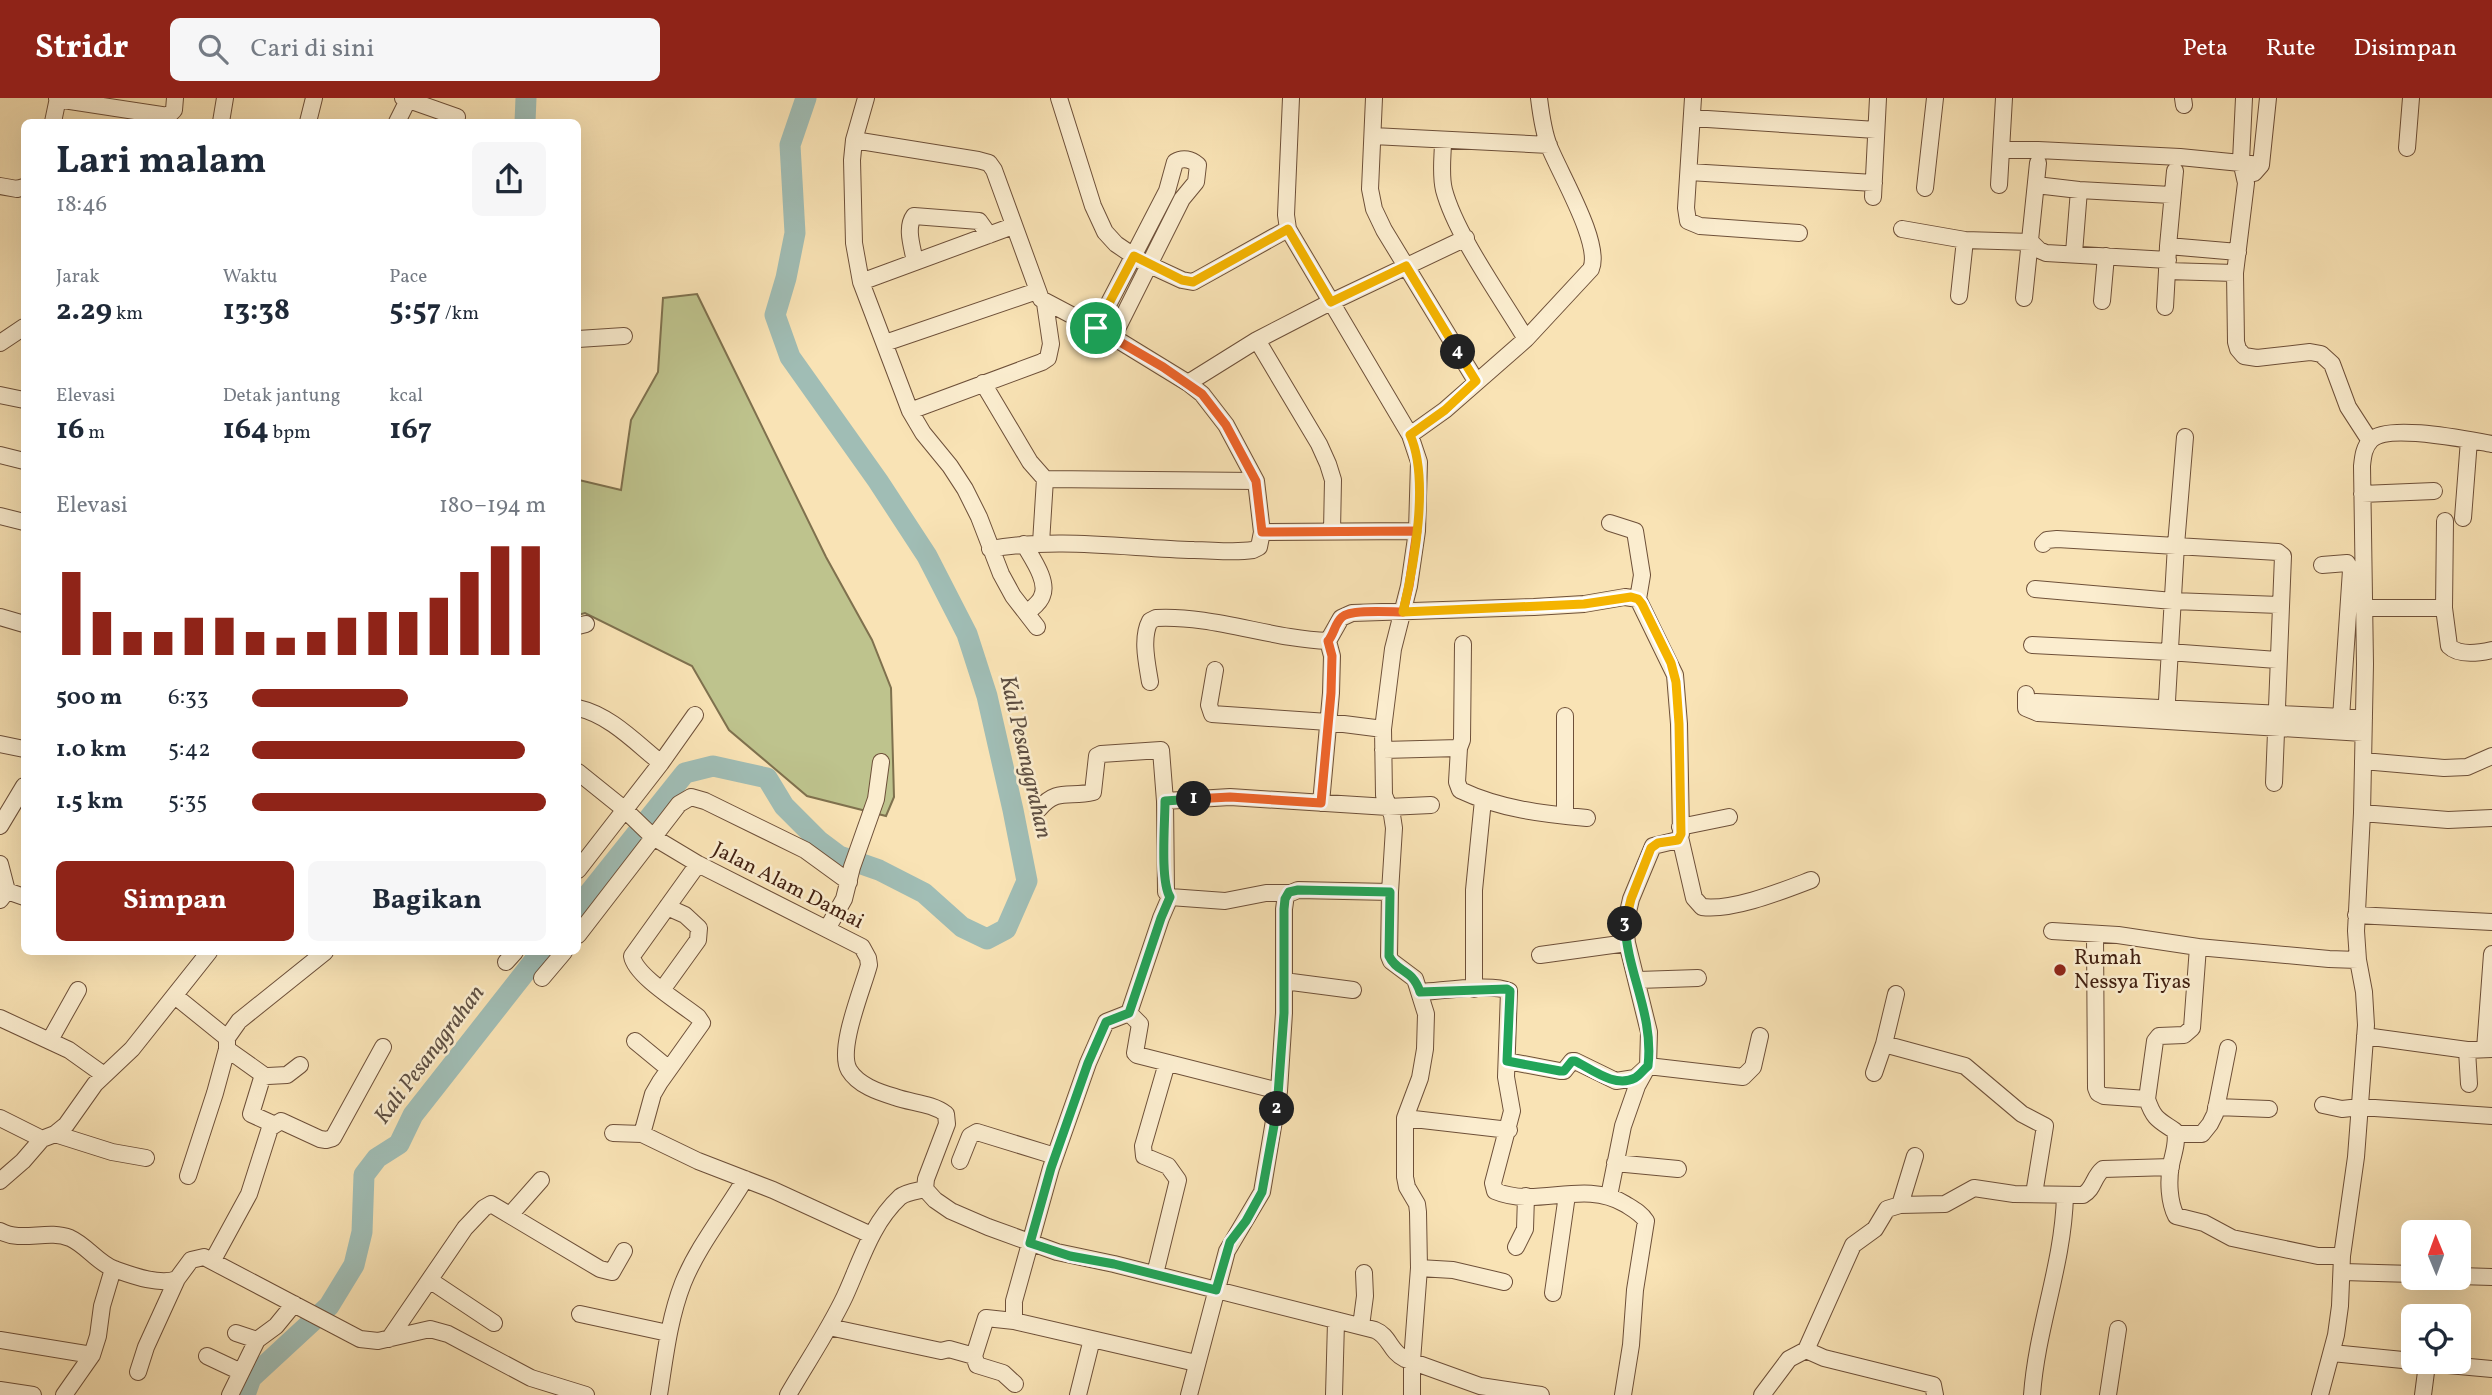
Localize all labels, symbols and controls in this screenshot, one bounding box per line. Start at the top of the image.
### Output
search box [170,18,660,81]
text: Stridr [35,26,128,72]
icon: search [194,30,232,68]
text: Cari di sini [250,31,374,67]
text: Peta [2183,32,2228,66]
text: Rute [2266,32,2315,66]
text: Disimpan [2353,32,2457,66]
text: Lari malam [56,136,267,189]
button: share [472,142,546,216]
text: 18:46 [56,189,107,221]
text: Jarak [56,264,100,290]
text: Waktu [223,264,278,290]
text: Pace [389,264,427,290]
text: 2.29 [56,290,112,332]
text: 13:38 [223,290,290,332]
text: 5:57 [389,290,441,332]
pin [1066,298,1126,358]
text: km [112,301,143,327]
text: /km [441,301,479,327]
icon: arrive [1077,309,1115,347]
pin: 4 [1440,334,1476,370]
text: 4 [1452,338,1463,364]
text: Elevasi [56,383,115,409]
text: Detak jantung [223,383,340,409]
text: kcal [389,383,423,409]
text: 16 [56,409,85,451]
text: 164 [223,409,269,451]
text: 167 [389,409,432,451]
text: m [85,420,105,446]
text: bpm [269,420,311,446]
text: Elevasi [56,490,128,522]
text: 180–194 m [439,490,546,522]
water label: Kali Pesanggrahan [991,672,1059,842]
text: 500 m [56,682,122,714]
text: 6:33 [168,682,209,714]
text: 1.0 km [56,734,127,766]
text: 5:42 [168,734,211,766]
pin: 1 [1176,782,1212,816]
text: 1 [1190,785,1197,811]
text: 1.5 km [56,786,123,818]
text: 5:35 [168,786,207,818]
street label: Jalan Alam Damai [707,835,869,937]
button: Simpan [56,861,294,941]
button: Bagikan [308,861,546,941]
pin: 3 [1608,906,1642,942]
text: 3 [1620,910,1629,936]
place label: Rumah Nessya Tiyas [2074,944,2191,997]
marker: Rumah Nessya Tiyas [2052,962,2068,978]
water label: Kali Pesanggrahan [367,979,493,1131]
pin: 2 [1260,1091,1294,1126]
text: 2 [1272,1095,1281,1121]
north arrow [2401,1220,2471,1290]
map controls [2401,1220,2471,1374]
button: locate [2401,1304,2471,1374]

